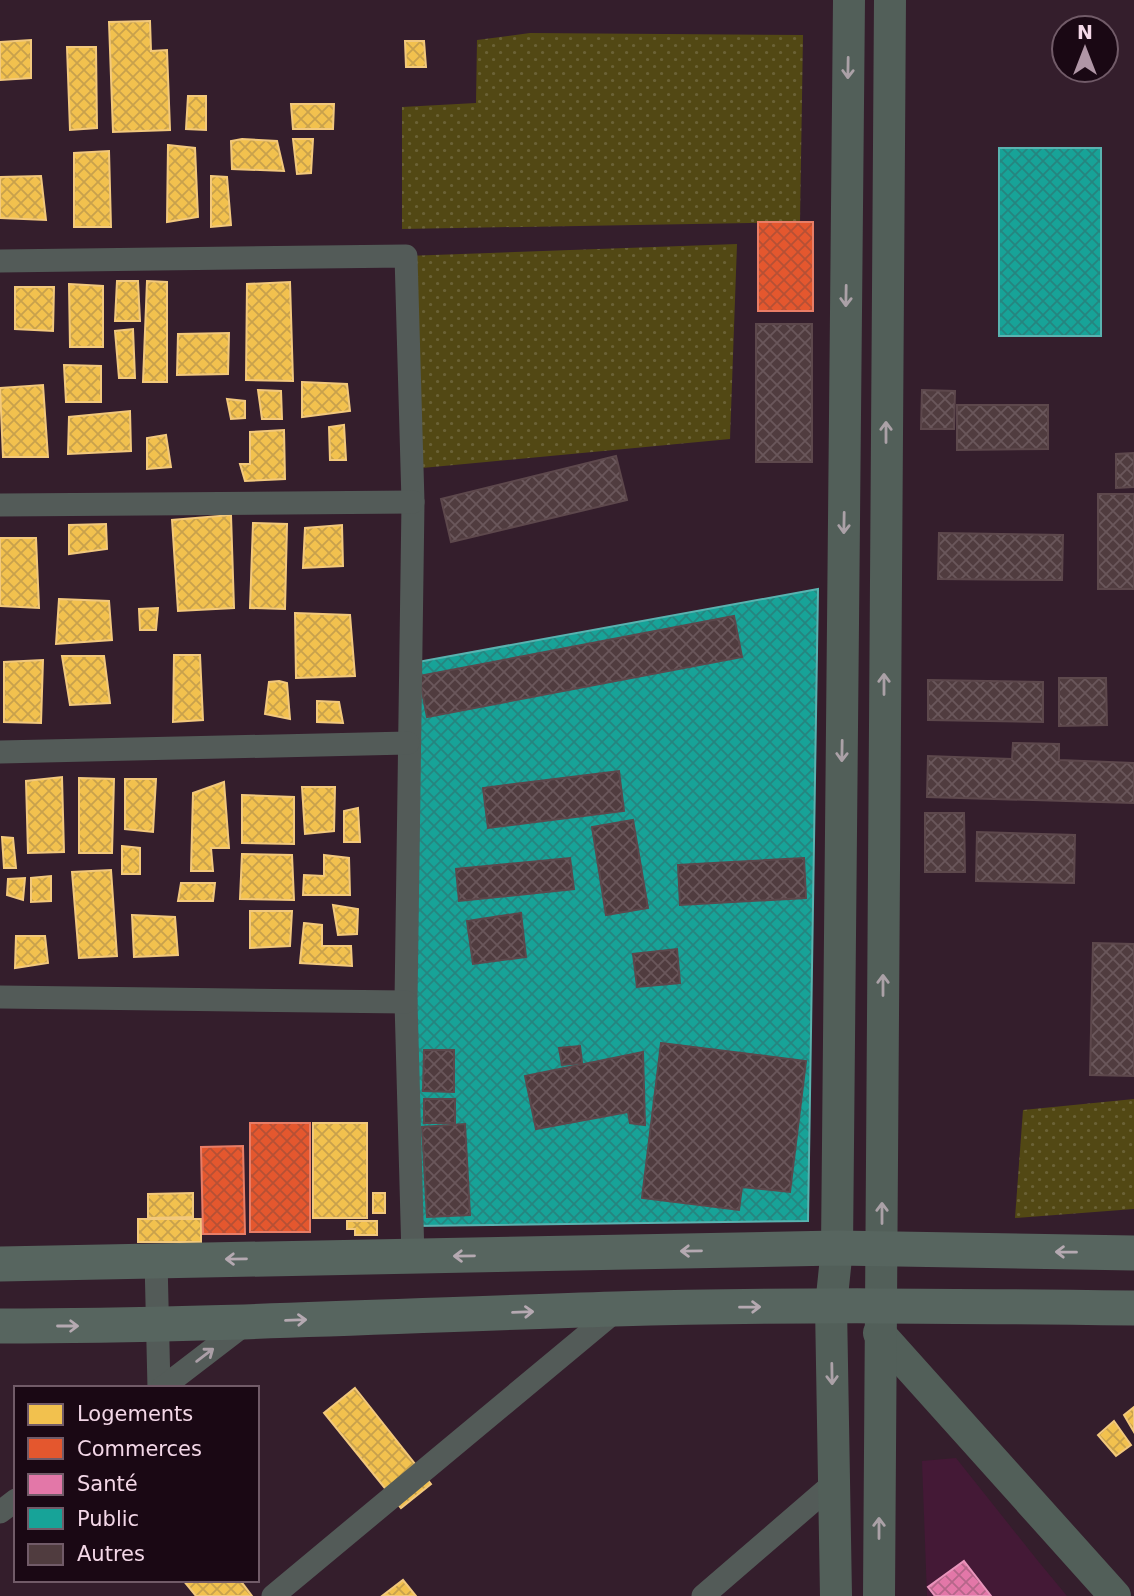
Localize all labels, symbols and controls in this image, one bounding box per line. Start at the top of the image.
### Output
north arrow [1050,14,1120,84]
text: N [1077,21,1093,43]
one-way arrow [841,56,855,79]
one-way arrow [839,284,853,307]
one-way arrow [879,421,893,444]
one-way arrow [837,511,851,534]
one-way arrow [878,673,891,696]
one-way arrow [835,739,849,762]
one-way arrow [876,974,890,997]
one-way arrow [875,1201,889,1224]
one-way arrow [680,1245,703,1258]
one-way arrow [1055,1245,1078,1259]
one-way arrow [453,1250,476,1263]
one-way arrow [225,1253,248,1266]
one-way arrow [739,1300,762,1314]
one-way arrow [511,1306,534,1319]
one-way arrow [284,1314,307,1327]
one-way arrow [56,1319,79,1333]
one-way arrow [195,1348,214,1362]
one-way arrow [826,1363,839,1386]
legend [14,1386,259,1582]
text: Logements [77,1402,193,1426]
text: Commerces [77,1437,202,1461]
text: Santé [77,1472,138,1496]
text: Public [77,1507,139,1531]
one-way arrow [872,1517,886,1540]
text: Autres [77,1542,145,1566]

